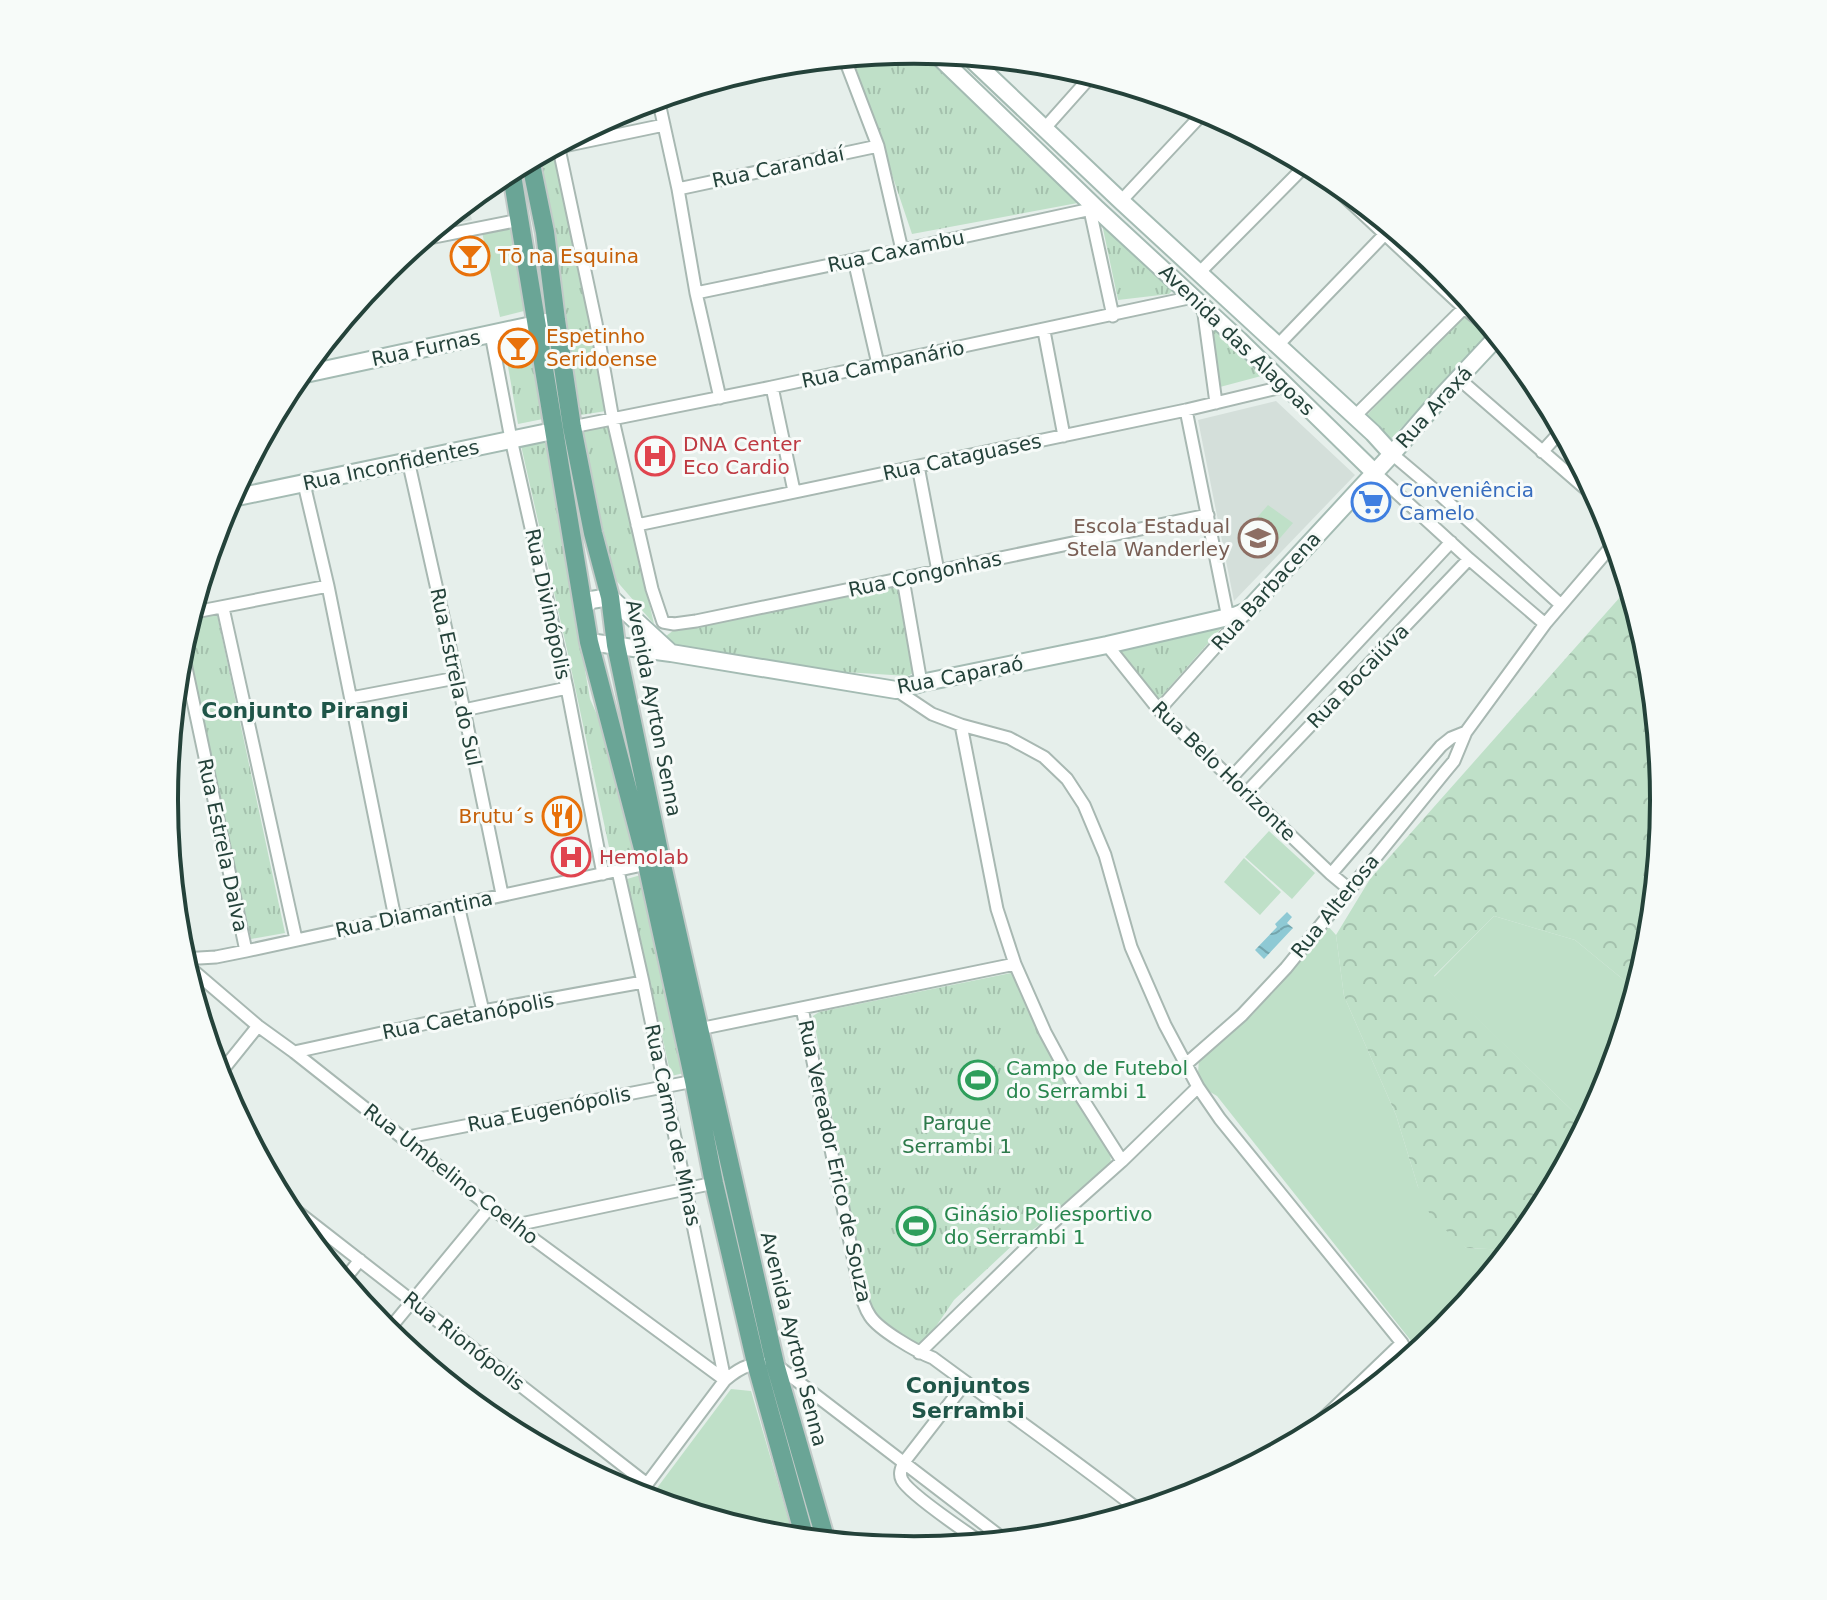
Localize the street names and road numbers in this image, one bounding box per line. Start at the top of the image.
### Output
street label: Rua Carandaí [710,141,848,193]
street label: Rua Caxambu [825,225,967,277]
street label: Avenida das Alagoas [1154,259,1320,421]
street label: Rua Furnas [369,325,483,371]
street label: Rua Campanário [799,335,967,393]
street label: Rua Araxá [1391,361,1477,453]
street label: Rua Cataguases [881,428,1043,486]
street label: Rua Inconfidentes [301,435,481,495]
street label: Rua Divinópolis [520,526,576,682]
street label: Rua Barbacena [1206,527,1326,655]
street label: Rua Congonhas [846,546,1004,602]
street label: Rua Estrela do Sul [425,586,487,768]
street label: Avenida Ayrton Senna [621,598,687,818]
street label: Rua Bocaiúva [1302,619,1414,733]
street label: Rua Caparaó [895,651,1025,699]
street label: Rua Belo Horizonte [1147,696,1301,846]
street label: Rua Estrela Dalva [193,756,253,934]
street label: Rua Alterosa [1286,849,1384,963]
street label: Rua Diamantina [333,886,495,942]
street label: Rua Caetanópolis [380,988,556,1044]
street label: Rua Vereador Erico de Souza [793,1017,877,1305]
street label: Rua Carmo de Minas [640,1022,706,1228]
street label: Rua Eugenópolis [465,1081,633,1137]
street label: Rua Umbelino Coelho [359,1098,543,1250]
street label: Avenida Ayrton Senna [756,1229,832,1449]
street label: Rua Rionópolis [399,1286,529,1396]

